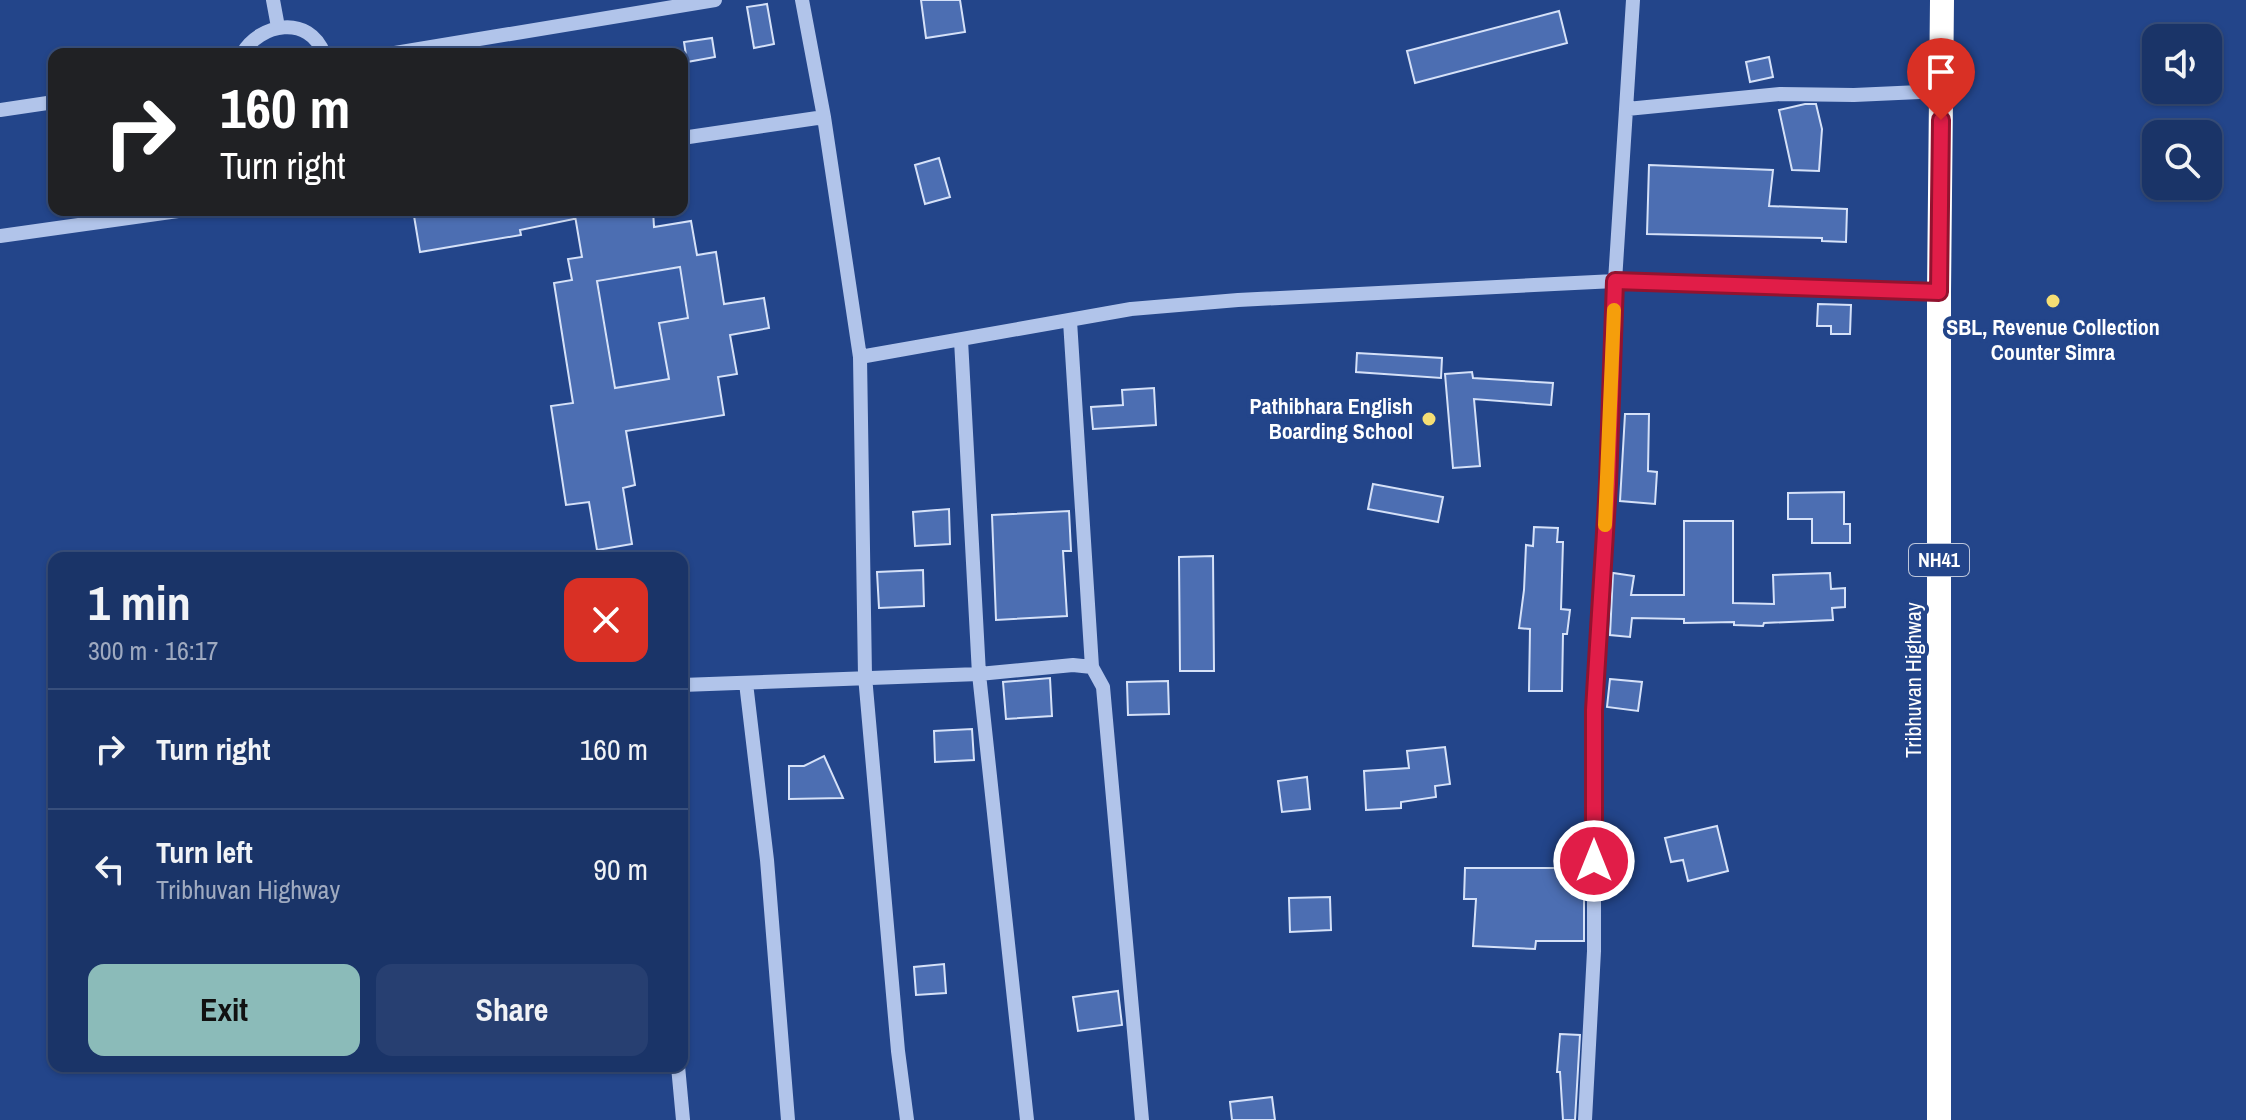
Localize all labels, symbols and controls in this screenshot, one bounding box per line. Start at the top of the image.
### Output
map controls [2142,24,2222,200]
button: sound [2142,24,2222,104]
pin [1907,38,1975,120]
icon: arrive [1919,50,1963,94]
text: 160 m [220,70,350,145]
icon: right [88,80,192,184]
button: search [2142,120,2222,200]
text: Turn right [220,142,345,190]
marker: SBL, Revenue Collection Counter Simra [2044,292,2062,310]
place label: SBL, Revenue Collection Counter Simra [1946,312,2160,367]
place label: Pathibhara English Boarding School [1250,391,1413,446]
marker: Pathibhara English Boarding School [1420,410,1438,428]
road number: NH41 [1909,544,1969,576]
text: 1 min [88,570,191,635]
button: close [564,578,648,662]
street label: Tribhuvan Highway [1898,602,1928,758]
text: 300 m · 16:17 [88,633,218,668]
icon: right [88,727,132,771]
text: Turn right [156,729,270,769]
text: 160 m [580,729,648,769]
position arrow [1552,819,1636,903]
text: Turn left [156,832,253,872]
icon: left [88,847,132,891]
text: 90 m [593,849,648,889]
text: Tribhuvan Highway [156,872,340,907]
button: Exit [88,964,360,1056]
button: Share [376,964,648,1056]

